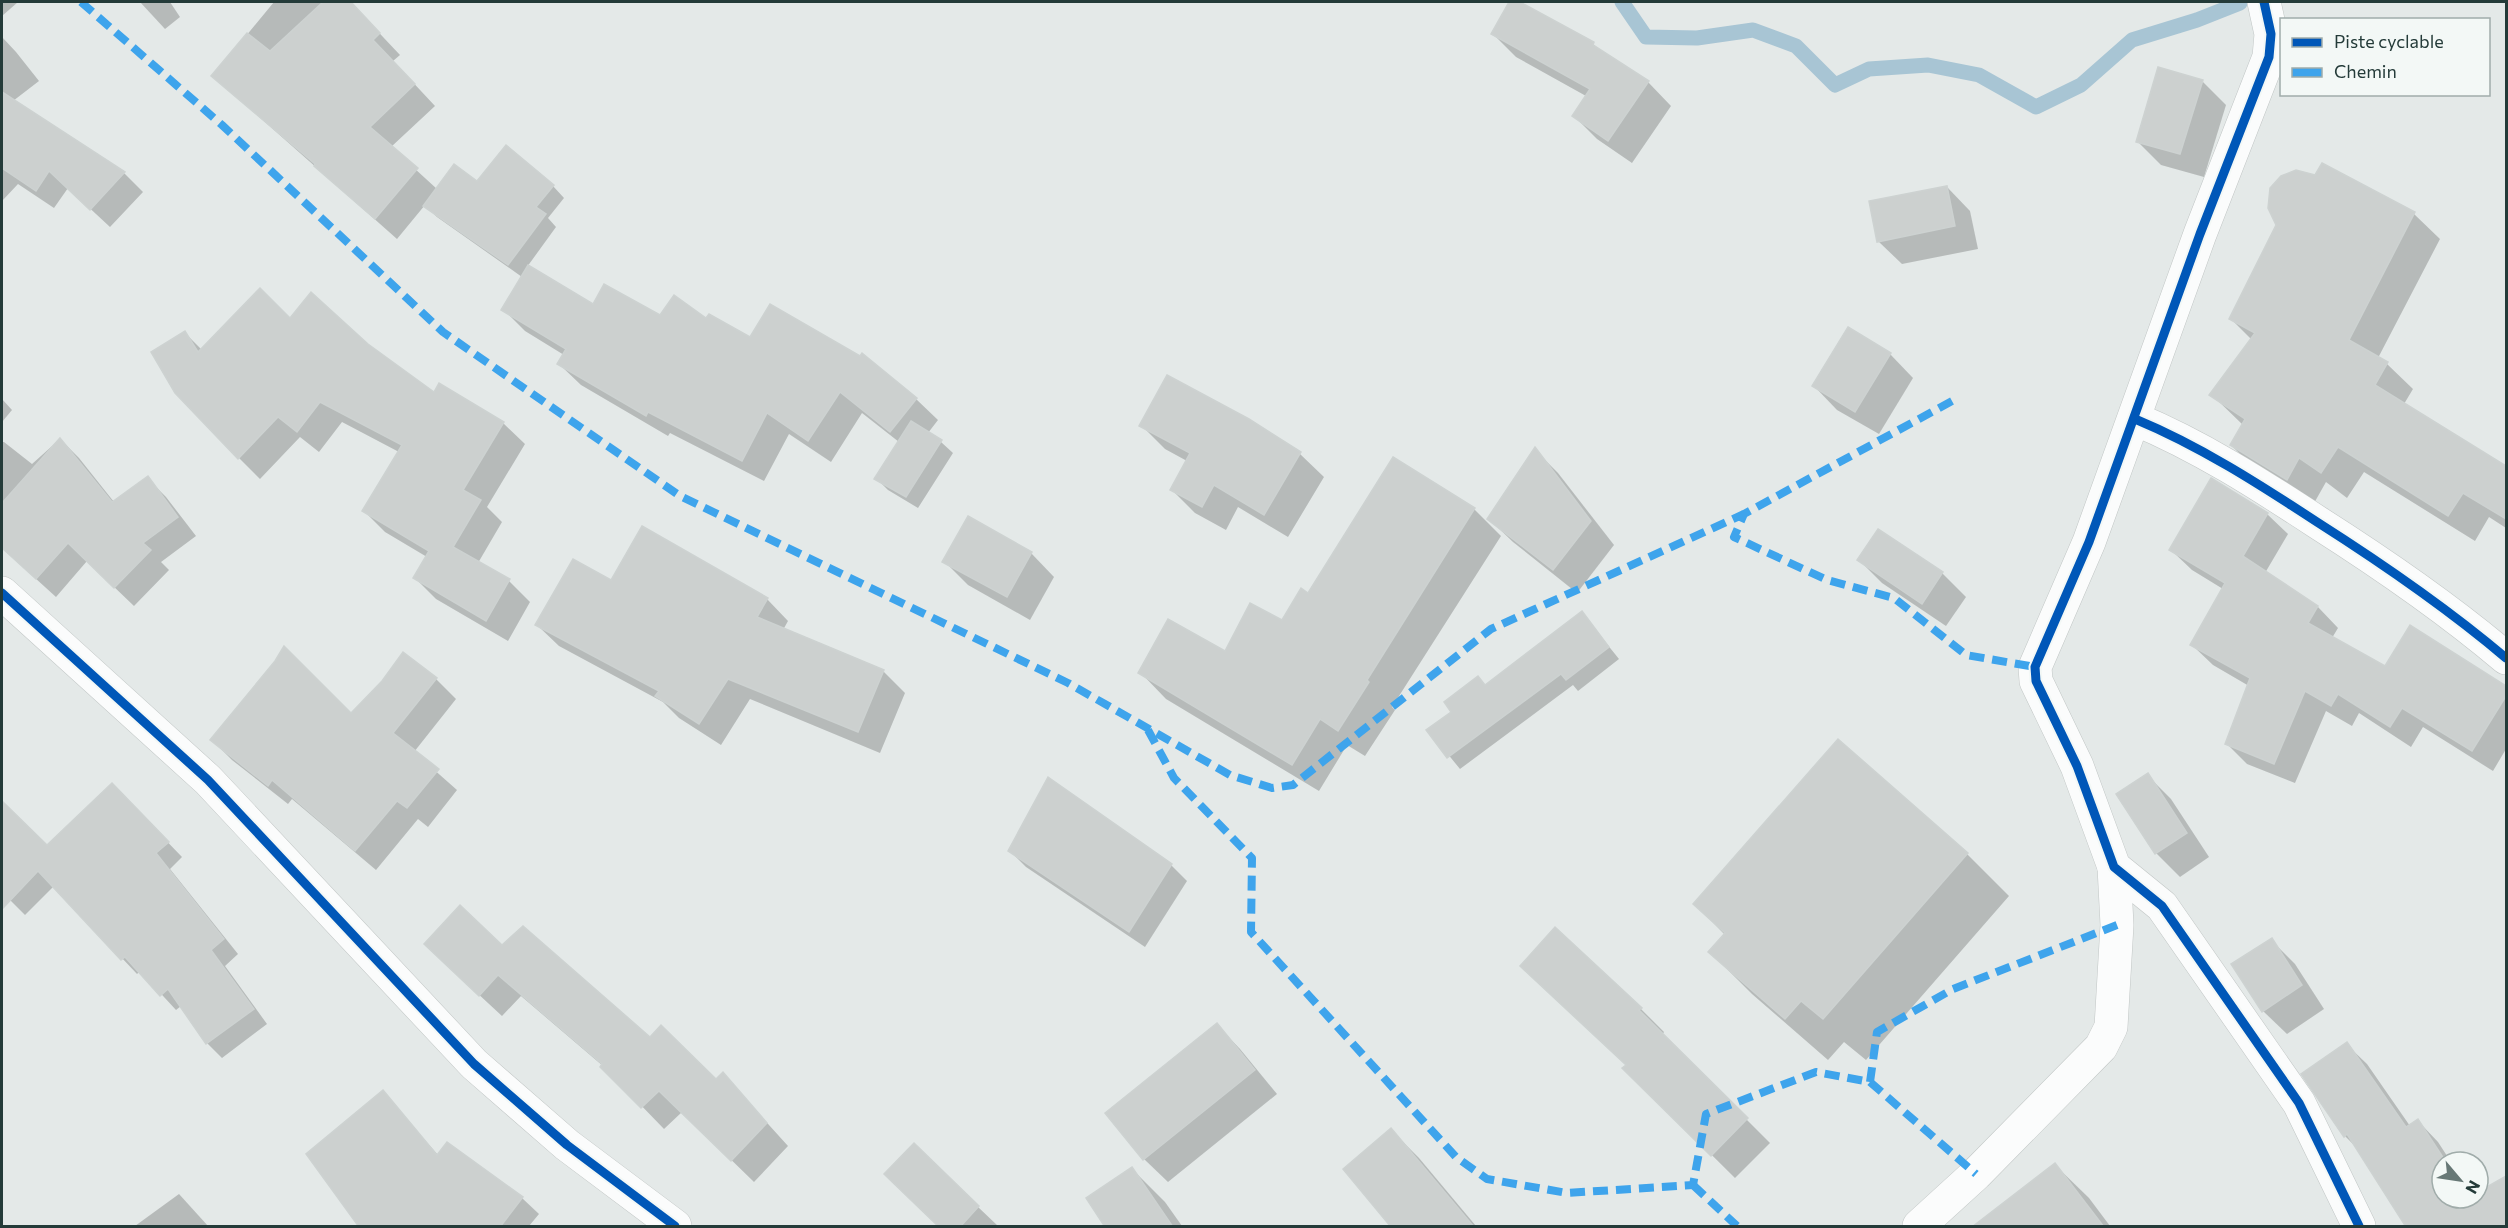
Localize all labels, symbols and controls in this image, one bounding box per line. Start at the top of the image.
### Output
legend [2280,18,2490,96]
text: Piste cyclable [2334,30,2444,52]
text: Chemin [2334,60,2397,82]
north arrow [2430,1150,2490,1210]
text: N [2462,1178,2485,1197]

